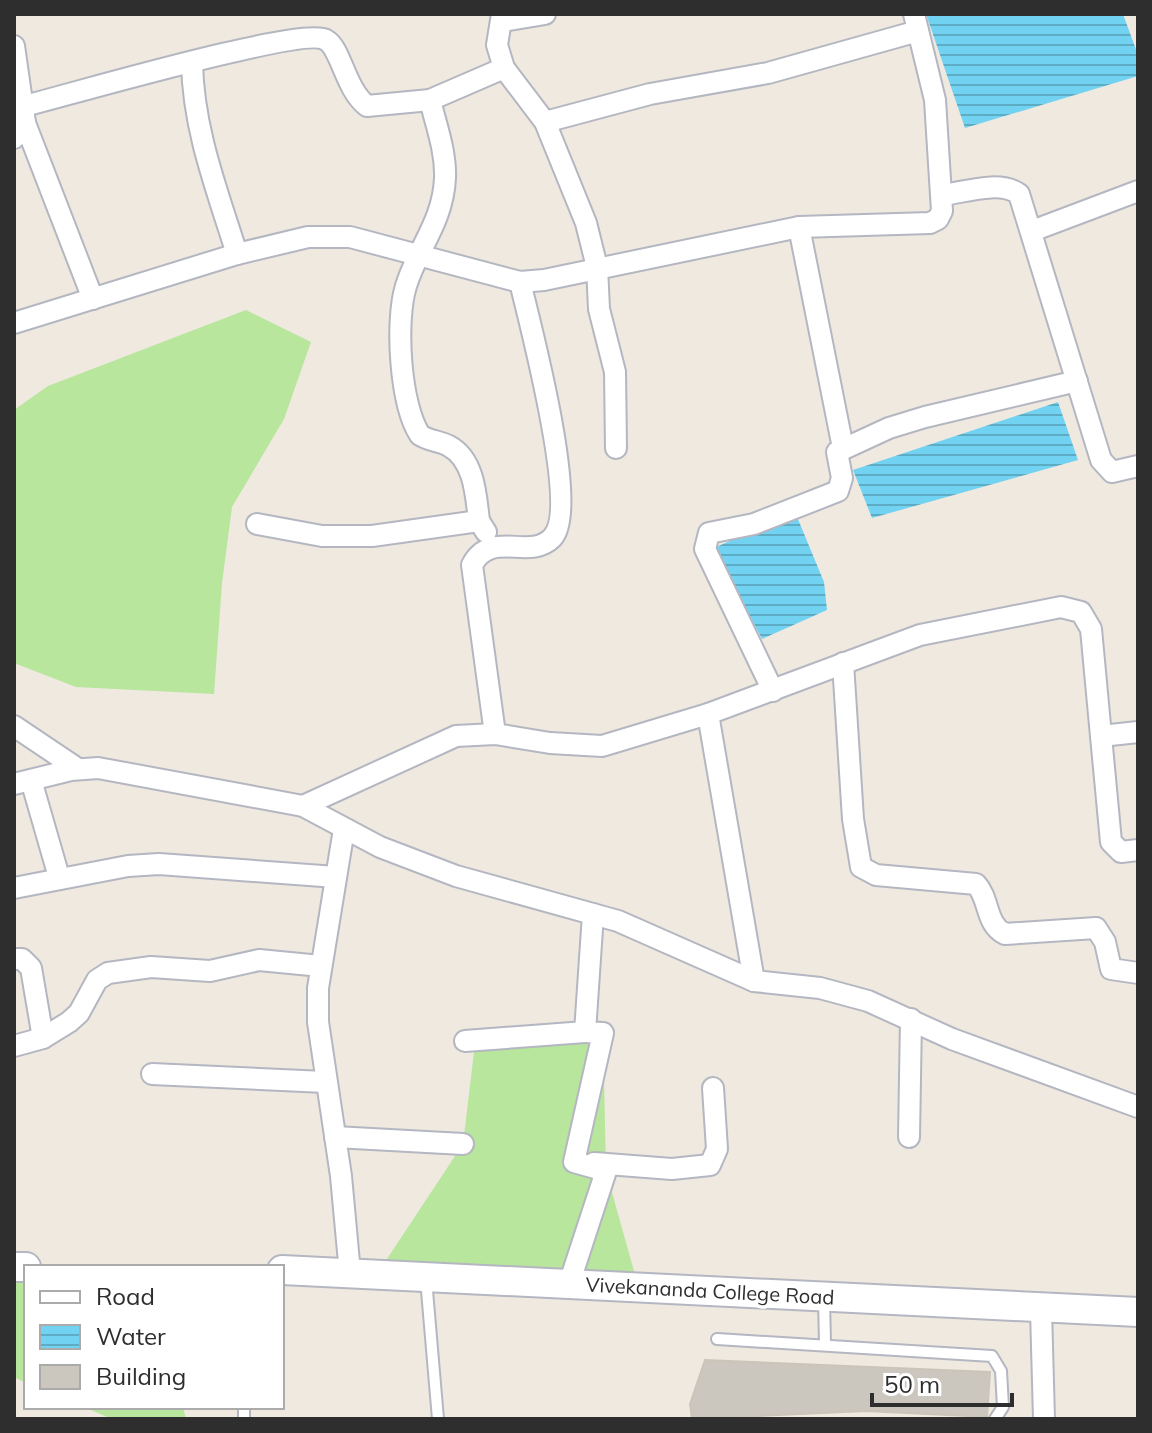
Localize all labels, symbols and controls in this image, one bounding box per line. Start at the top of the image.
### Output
legend [24,1265,284,1409]
street label: Vivekananda College Road [585,1272,835,1309]
text: Road [96,1281,155,1311]
text: Water [96,1321,166,1351]
scale bar [872,1357,1012,1407]
text: Building [96,1361,186,1391]
text: 50 m [884,1369,940,1399]

